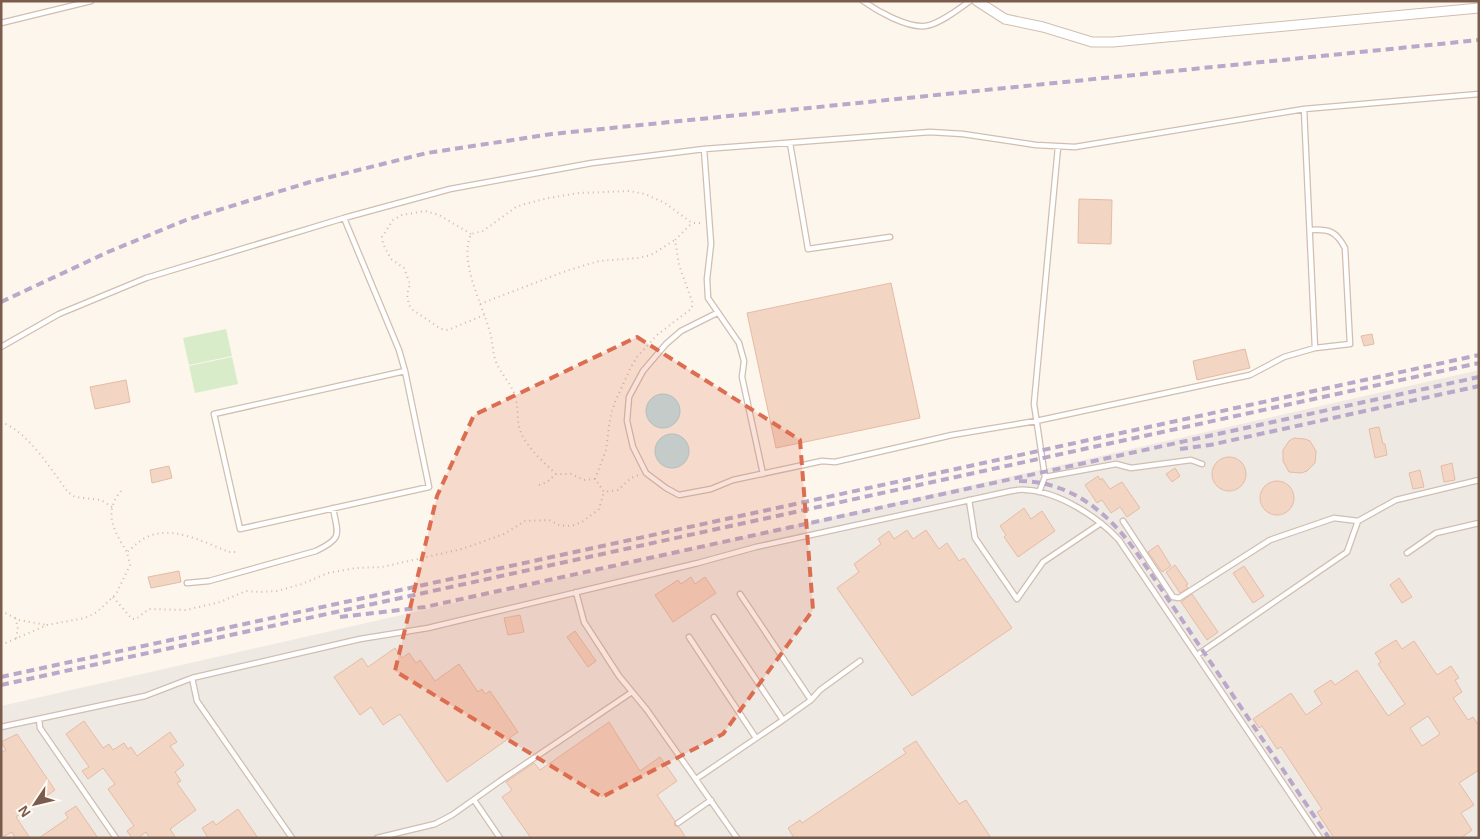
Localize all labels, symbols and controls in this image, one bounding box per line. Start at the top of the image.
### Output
north arrow [10,779,60,829]
text: N [15,803,34,820]

